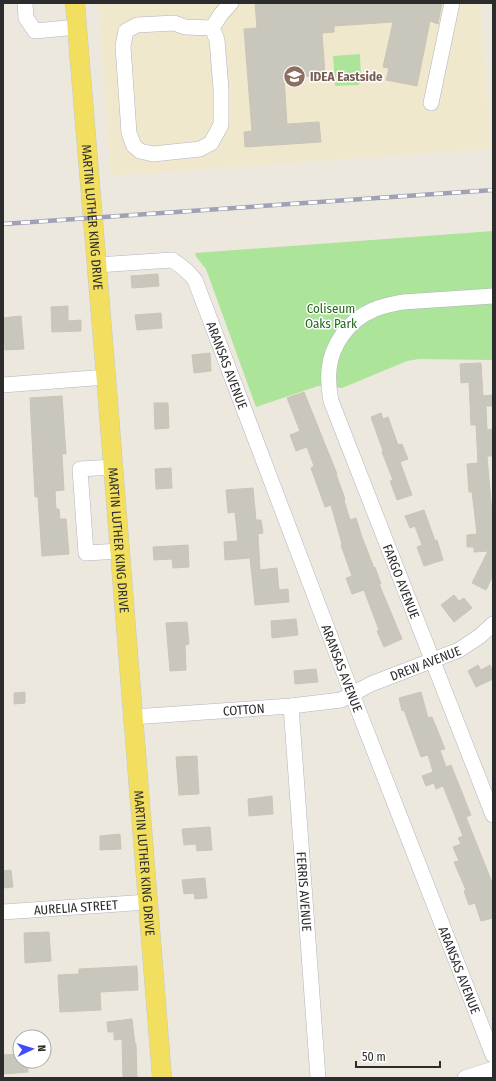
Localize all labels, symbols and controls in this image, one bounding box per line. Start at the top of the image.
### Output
school or university icon: IDEA Eastside [281,63,307,89]
place label: IDEA Eastside [310,69,383,84]
street label: MARTIN LUTHER KING DRIVE [79,144,106,291]
park label: Coliseum Oaks Park [305,301,358,331]
street label: ARANSAS AVENUE [203,320,250,411]
street label: MARTIN LUTHER KING DRIVE [105,467,132,614]
street label: FARGO AVENUE [380,542,422,621]
street label: ARANSAS AVENUE [318,622,365,714]
street label: DREW AVENUE [388,643,463,684]
street label: COTTON [222,701,265,719]
street label: MARTIN LUTHER KING DRIVE [131,790,158,937]
street label: FERRIS AVENUE [294,851,314,932]
street label: AURELIA STREET [33,897,118,918]
street label: ARANSAS AVENUE [436,924,483,1016]
north arrow [12,1029,52,1069]
scale bar [356,1043,440,1069]
text: N [35,1045,48,1052]
text: 50 m [362,1050,386,1064]

